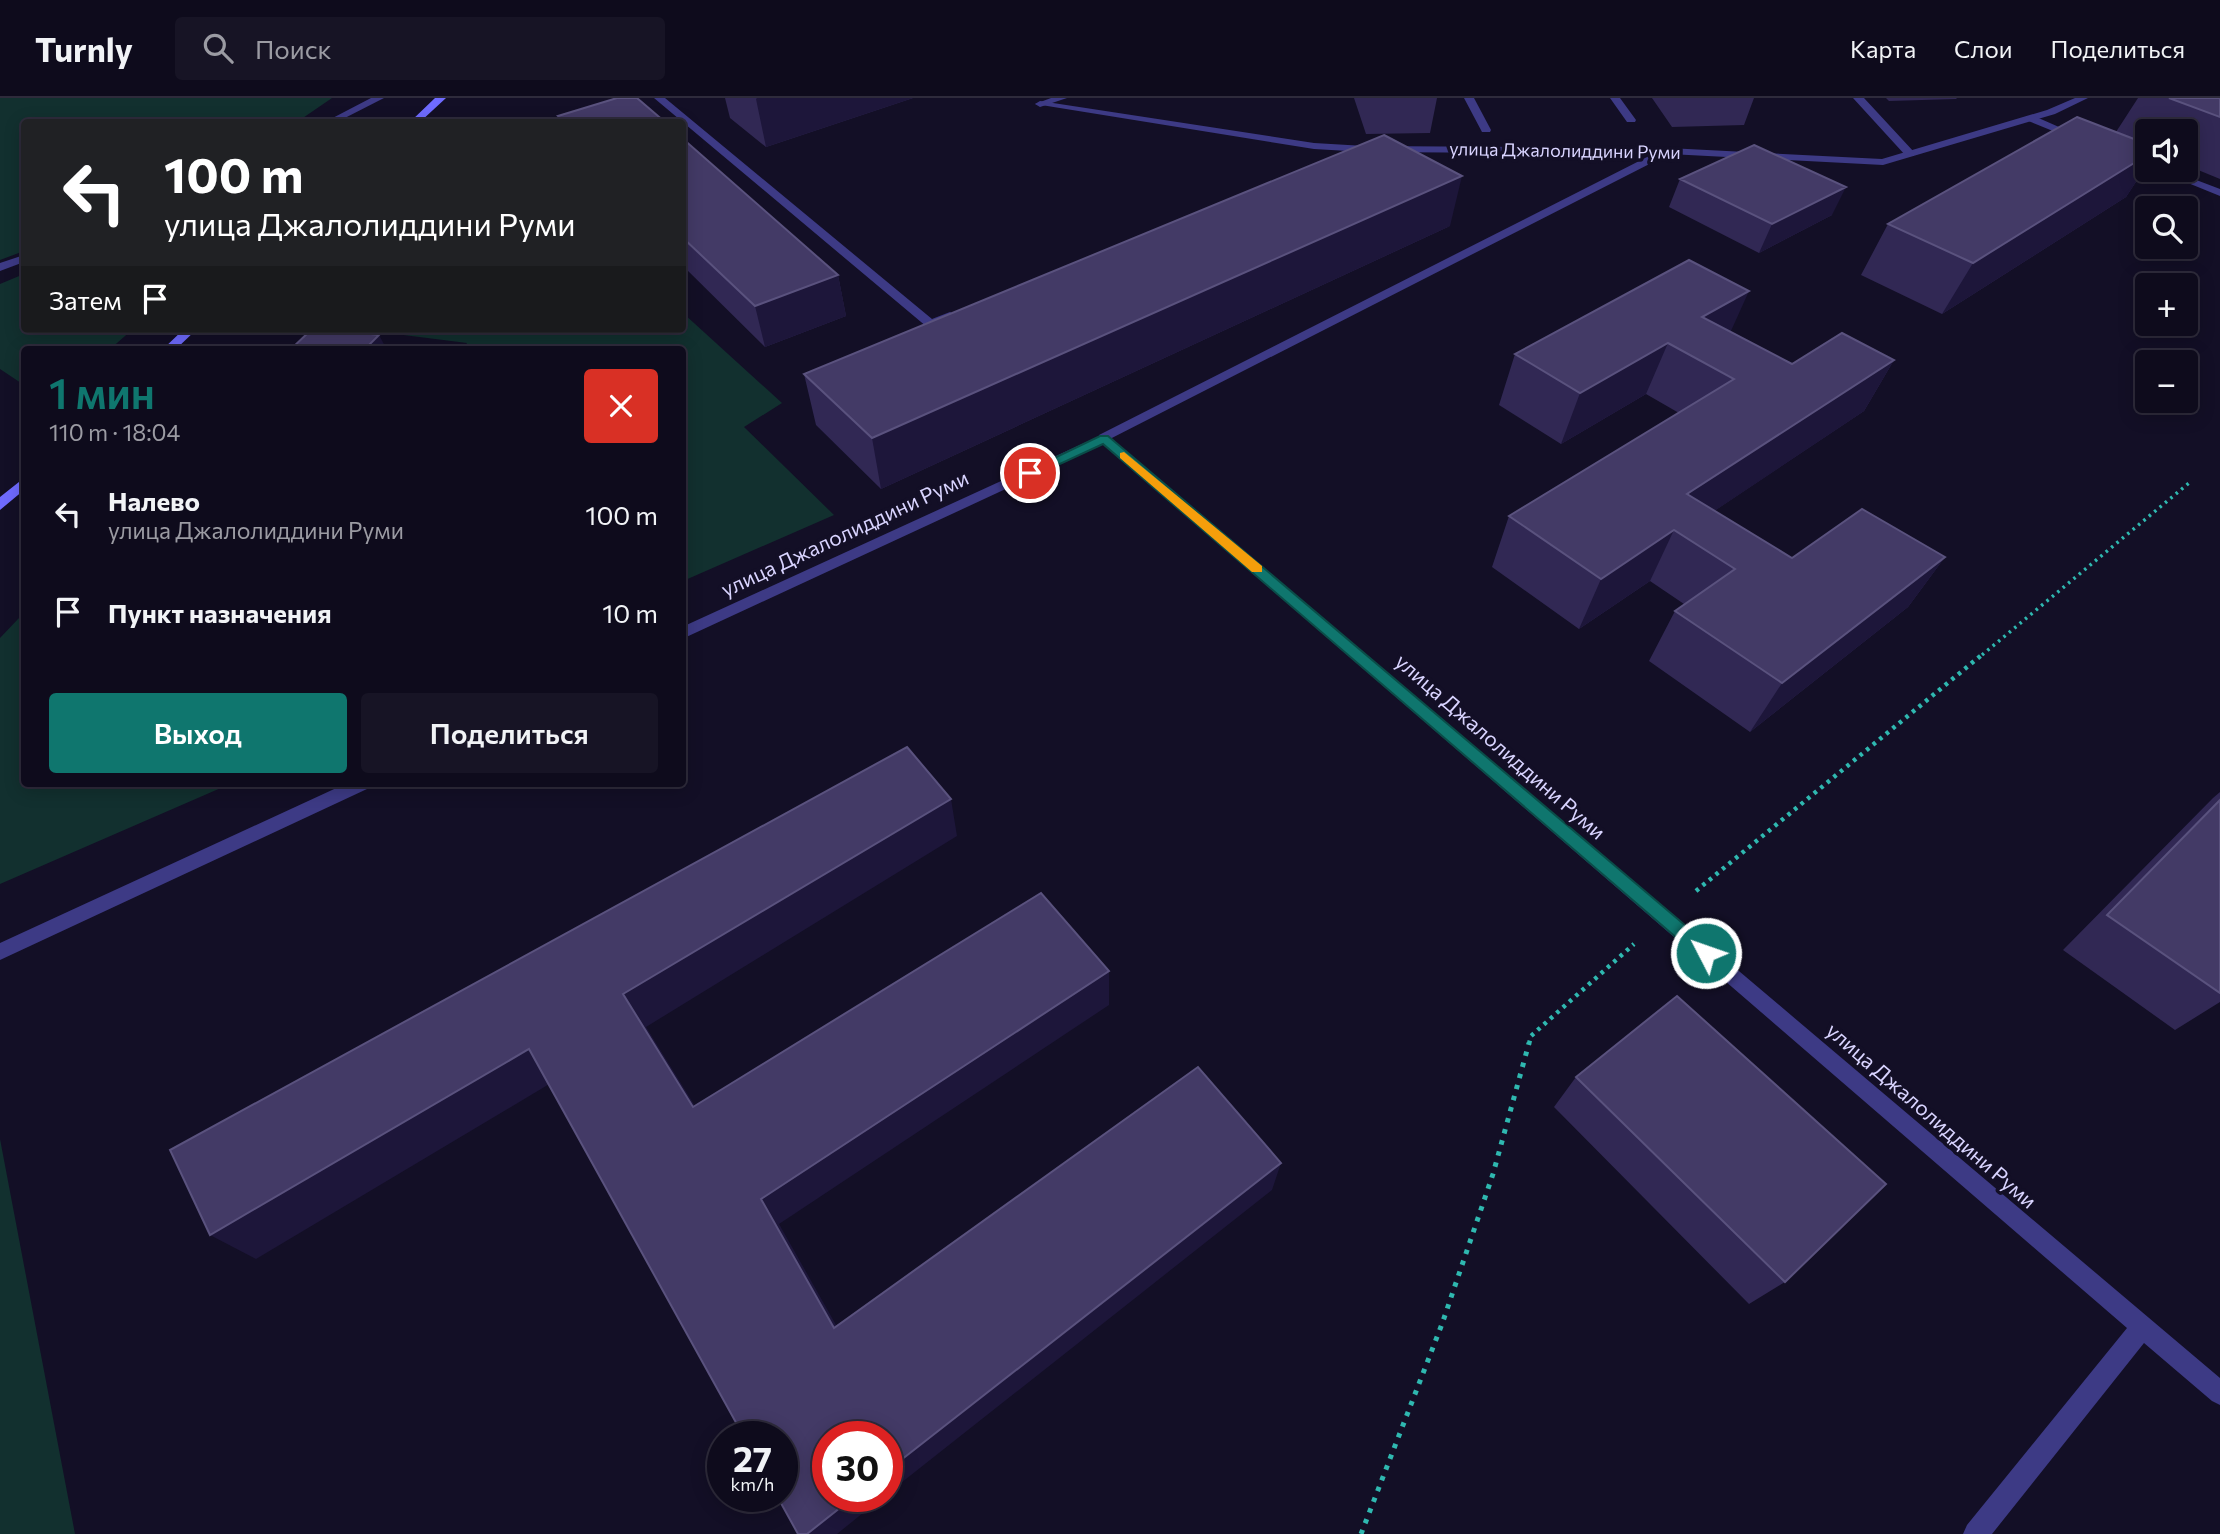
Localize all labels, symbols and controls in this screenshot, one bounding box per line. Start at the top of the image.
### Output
search box [175,17,665,80]
text: Turnly [35,28,133,69]
icon: search [199,29,237,67]
text: Поиск [255,33,332,64]
text: Карта [1850,34,1916,63]
text: Слои [1954,34,2012,63]
text: Поделиться [2050,34,2185,63]
map controls [2135,119,2198,413]
button: sound [2135,119,2198,182]
street label: улица Джалолиддини Руми [1449,137,1681,163]
text: 100 m [164,143,303,203]
icon: left [49,147,140,238]
button: search [2135,196,2198,259]
text: улица Джалолиддини Руми [164,203,576,243]
button: + [2135,273,2198,336]
icon: arrive [136,280,174,318]
text: Затем [49,284,122,315]
button: − [2135,350,2198,413]
text: 1 мин [49,366,155,418]
button: close [584,369,658,443]
text: 110 m · 18:04 [49,418,180,446]
pin [1000,443,1060,503]
icon: arrive [1011,454,1049,492]
street label: улица Джалолиддини Руми [717,464,972,601]
text: Налево [108,485,200,516]
icon: left [49,495,87,533]
text: 100 m [585,499,658,530]
text: улица Джалолиддини Руми [108,516,404,544]
icon: arrive [49,593,87,631]
text: Пункт назначения [108,597,332,628]
text: 10 m [602,597,658,628]
street label: улица Джалолиддини Руми [1391,648,1611,844]
button: Выход [49,693,347,773]
button: Поделиться [361,693,658,773]
position arrow [1669,916,1743,990]
street label: улица Джалолиддини Руми [1822,1017,2042,1213]
speed limit sign: 30 [812,1421,903,1512]
text: 27 [733,1436,772,1479]
text: km/h [731,1473,774,1495]

